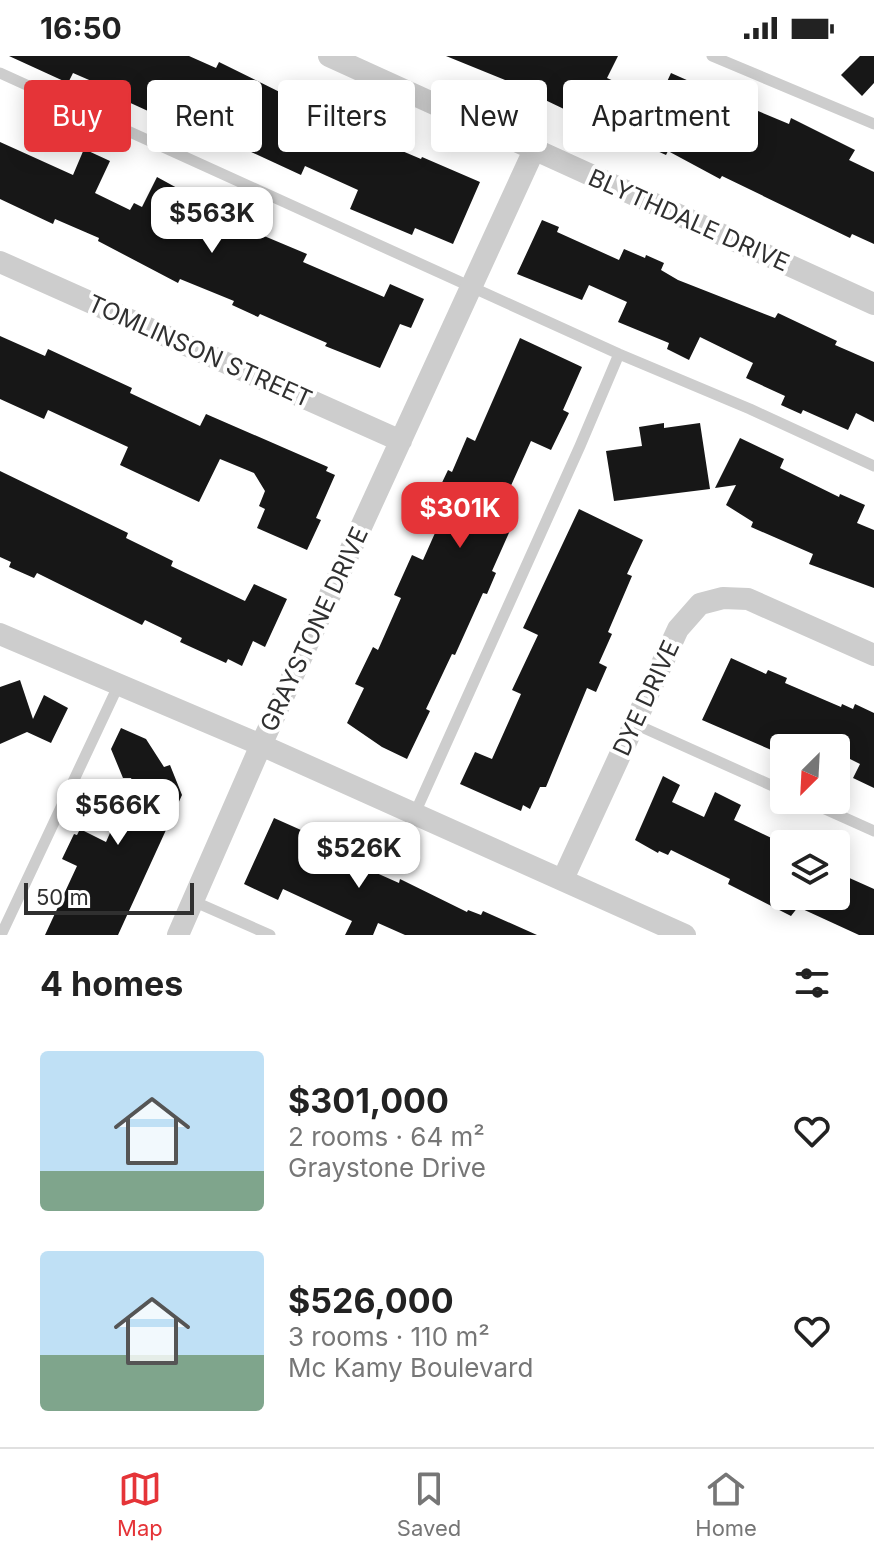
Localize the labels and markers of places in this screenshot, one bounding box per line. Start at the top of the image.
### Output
pin: $563K [156,187,268,255]
pin: $301K [404,482,516,550]
pin: $566K [62,779,174,847]
pin: $526K [303,822,415,890]

